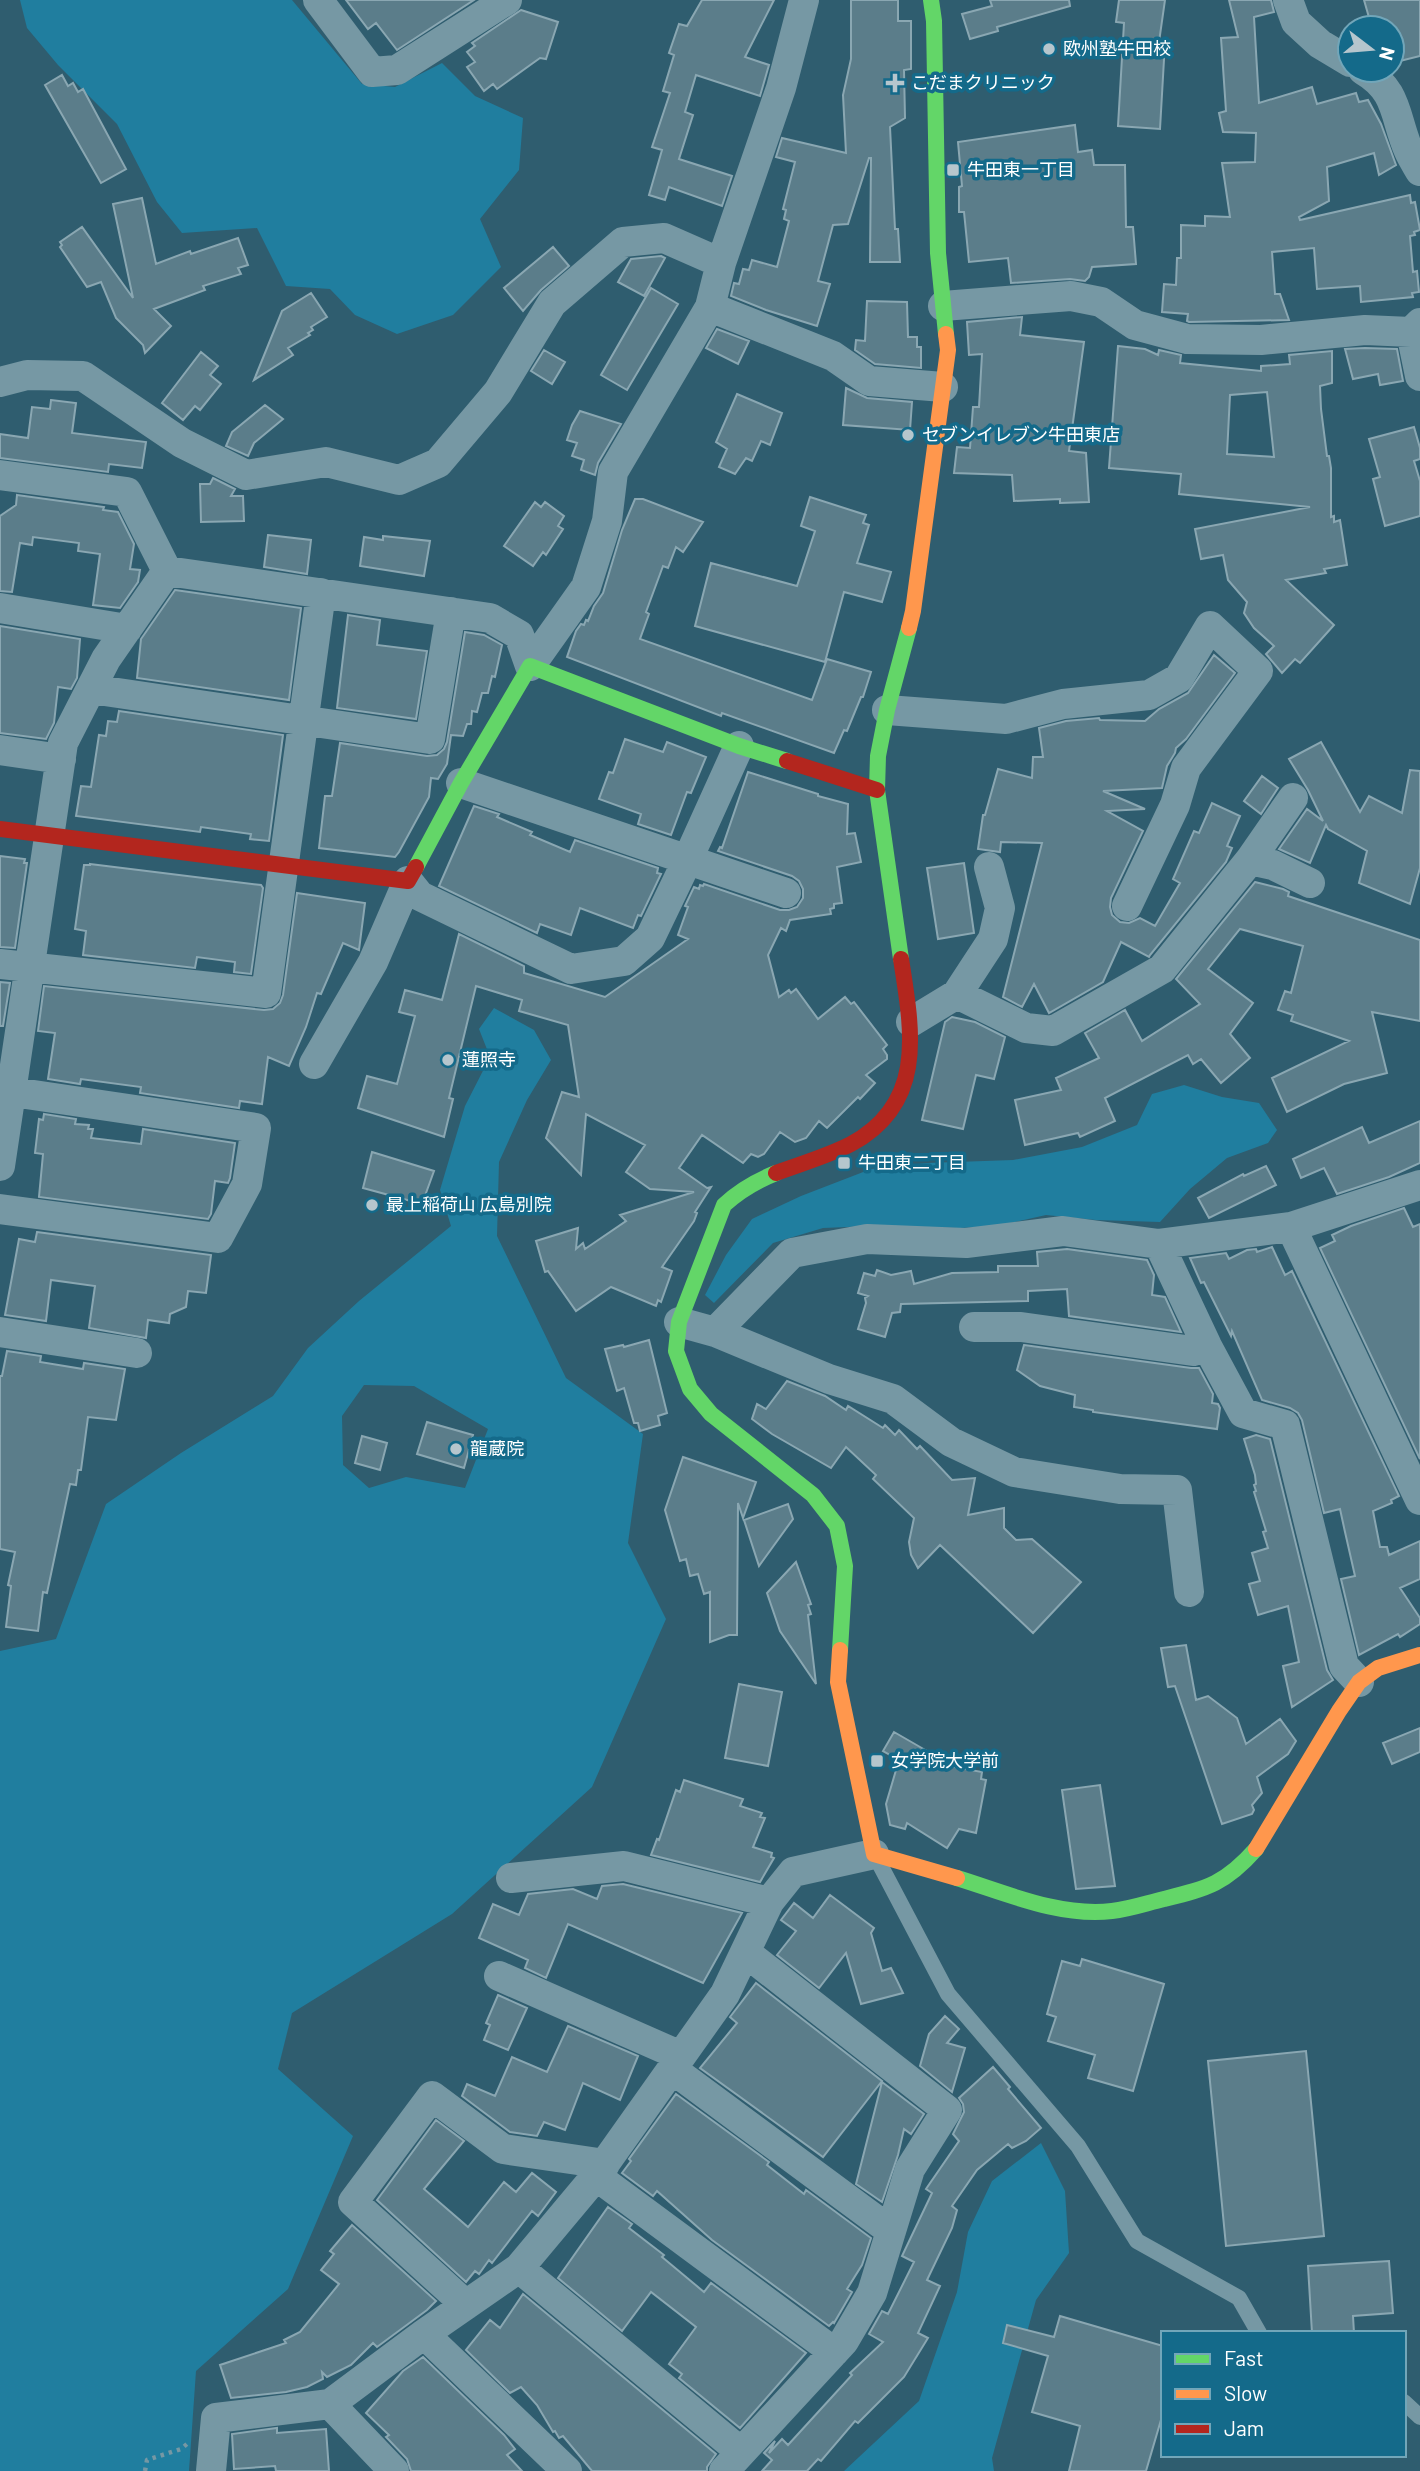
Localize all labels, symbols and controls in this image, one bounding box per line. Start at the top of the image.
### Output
north arrow [1336,14,1406,84]
place label: 欧州塾牛田校 [1063,37,1171,59]
marker: 欧州塾牛田校 [1041,41,1057,57]
text: N [1375,45,1401,63]
place label: こだまクリニック [911,71,1055,93]
marker: こだまクリニック [885,73,905,93]
place label: 牛田東一丁目 [967,158,1075,180]
marker: 牛田東一丁目 [945,162,961,178]
place label: セブンイレブン牛田東店 [922,423,1120,445]
marker: セブンイレブン牛田東店 [900,427,916,443]
place label: 蓮照寺 [462,1048,516,1070]
marker: 蓮照寺 [440,1052,456,1068]
place label: 牛田東二丁目 [858,1151,966,1173]
marker: 牛田東二丁目 [836,1155,852,1171]
place label: 最上稲荷山 広島別院 [386,1193,552,1215]
marker: 最上稲荷山 広島別院 [364,1197,380,1213]
place label: 龍蔵院 [470,1437,524,1459]
marker: 龍蔵院 [448,1441,464,1457]
place label: 女学院大学前 [891,1749,999,1771]
marker: 女学院大学前 [869,1753,885,1769]
legend [1161,2331,1406,2457]
text: Fast [1224,2345,1264,2370]
text: Slow [1224,2380,1267,2405]
text: Jam [1224,2415,1264,2440]

